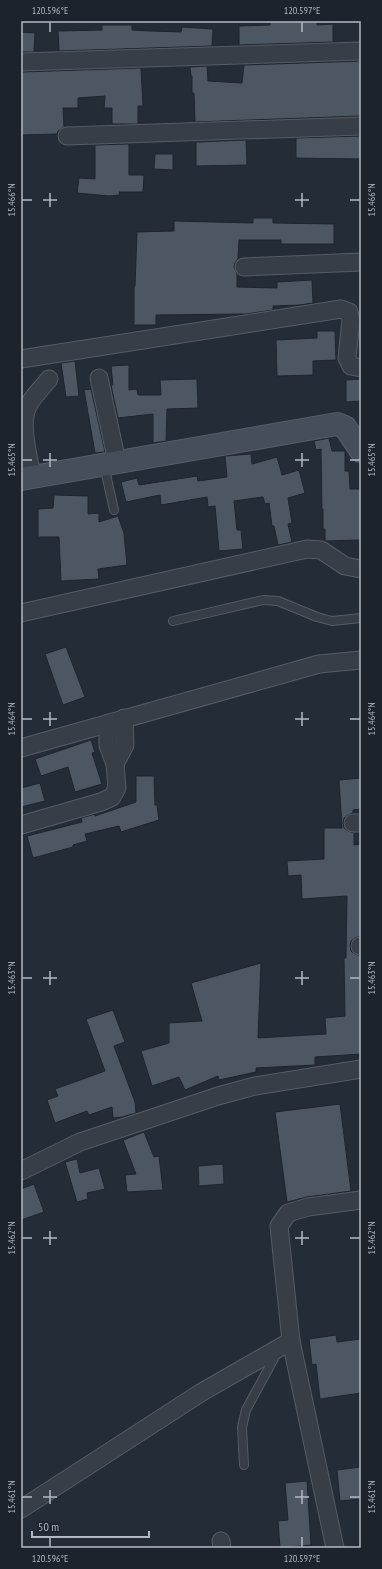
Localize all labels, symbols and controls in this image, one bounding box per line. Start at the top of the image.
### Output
text: 120.596°E [32,4,68,17]
text: 120.597°E [284,4,320,17]
text: 15.466°N [5,183,18,217]
text: 15.466°N [365,183,378,217]
text: 15.465°N [5,443,18,477]
text: 15.465°N [365,443,378,477]
text: 15.464°N [5,702,18,736]
text: 15.464°N [365,702,378,736]
text: 15.463°N [5,961,18,995]
text: 15.463°N [365,961,378,995]
text: 15.462°N [5,1221,18,1255]
text: 15.462°N [365,1221,378,1255]
text: 15.461°N [5,1480,18,1514]
text: 15.461°N [365,1480,378,1514]
scale bar [32,1513,149,1539]
text: 50 m [38,1519,59,1534]
text: 120.596°E [32,1552,68,1565]
text: 120.597°E [284,1552,320,1565]

